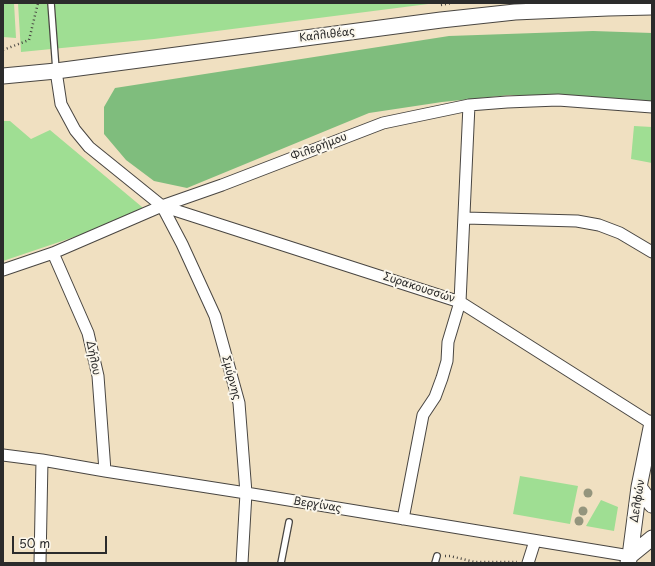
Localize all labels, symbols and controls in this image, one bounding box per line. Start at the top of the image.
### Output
street label: Καλλιθέας [299,25,355,45]
street label: Φιλερήμου [289,130,349,164]
street label: Συρακουσσών [381,270,457,306]
street label: Δήλου [83,340,103,376]
street label: Σμύρνης [219,354,243,402]
street label: Δελφών [628,478,648,524]
street label: Βεργίνας [292,495,342,515]
scale bar [14,528,109,554]
text: 50 m [19,534,50,552]

